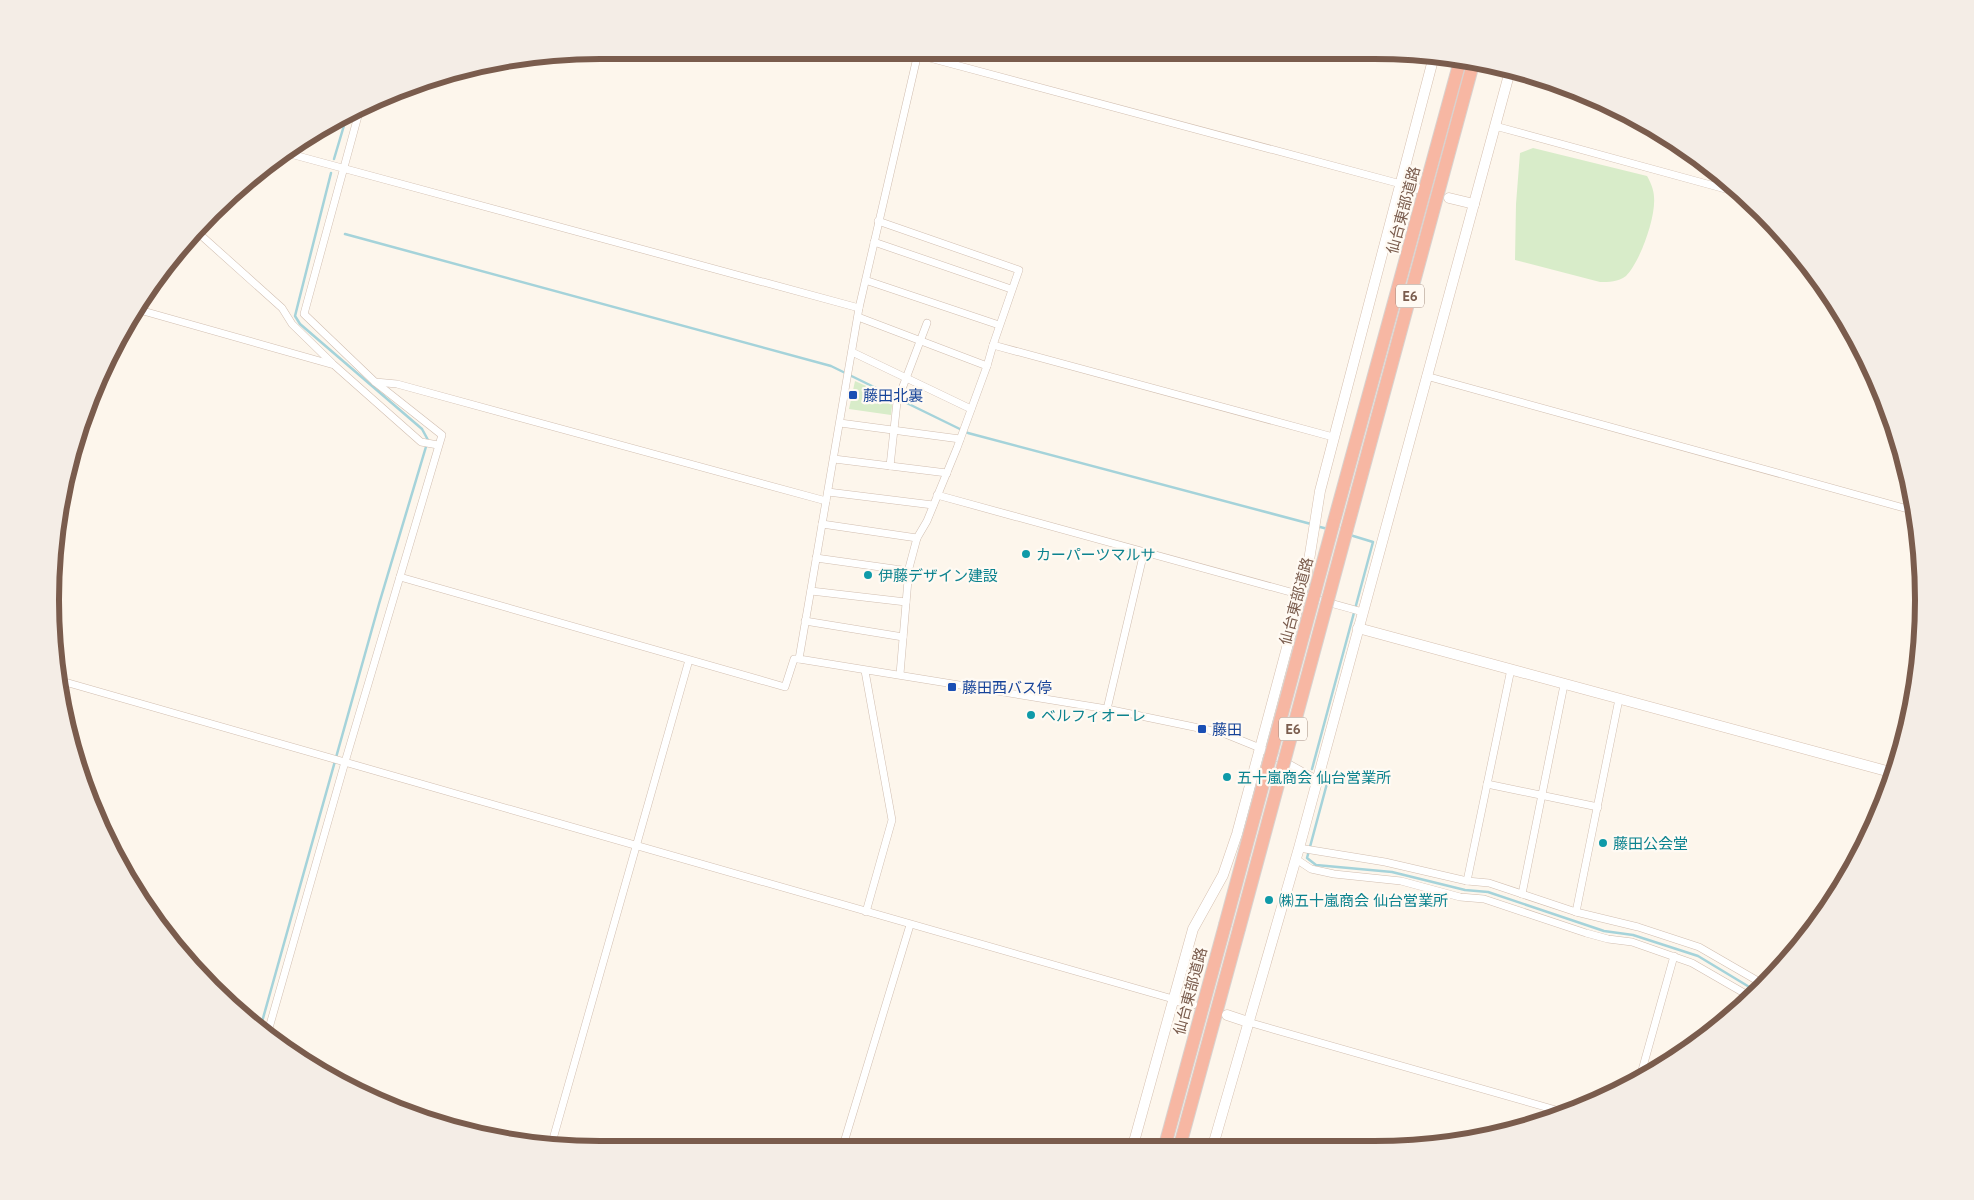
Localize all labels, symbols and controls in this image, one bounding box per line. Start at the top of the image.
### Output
street label: 仙台東部道路 [1382,164,1424,256]
road number: E6 [1396,284,1424,308]
place label: 藤田北裏 [863,386,923,405]
marker: 藤田北裏 [847,389,859,401]
place label: カーパーツマルサ [1036,545,1156,564]
marker: カーパーツマルサ [1020,548,1032,560]
street label: 仙台東部道路 [1275,555,1317,647]
place label: 伊藤デザイン建設 [878,566,998,585]
marker: 伊藤デザイン建設 [862,569,874,581]
place label: 藤田西バス停 [962,678,1052,697]
marker: 藤田西バス停 [946,681,958,693]
place label: ベルフィオーレ [1041,706,1146,725]
marker: ベルフィオーレ [1025,709,1037,721]
road number: E6 [1279,718,1307,741]
place label: 藤田 [1212,720,1242,739]
marker: 藤田 [1196,723,1208,735]
place label: 五十嵐商会 仙台営業所 [1237,768,1391,787]
marker: 五十嵐商会 仙台営業所 [1221,771,1233,783]
place label: 藤田公会堂 [1613,834,1688,853]
marker: 藤田公会堂 [1597,837,1609,849]
place label: ㈱五十嵐商会 仙台営業所 [1279,891,1448,910]
marker: ㈱五十嵐商会 仙台営業所 [1263,894,1275,906]
street label: 仙台東部道路 [1169,945,1211,1037]

